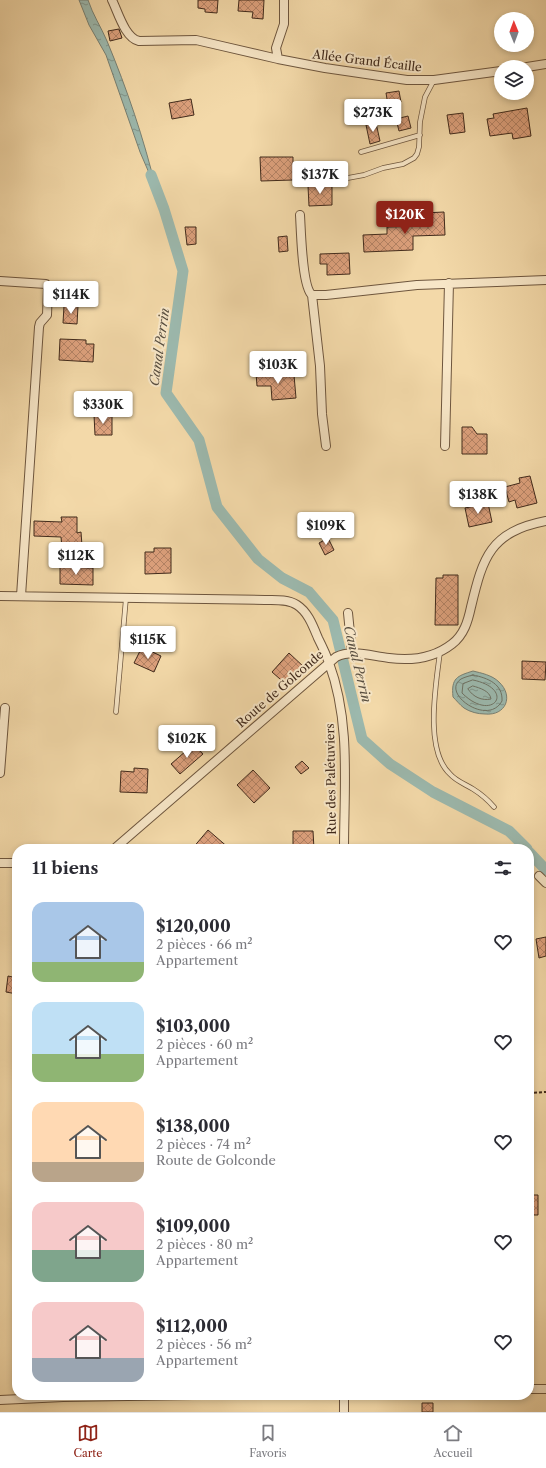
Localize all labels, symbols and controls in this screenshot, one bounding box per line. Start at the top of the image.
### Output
north arrow [494,12,534,52]
map controls [494,12,534,100]
street label: Allée Grand Écaille [311,45,423,75]
button: layers [494,60,534,100]
pin: $273K [345,99,401,133]
text: $273K [353,104,393,120]
pin: $137K [292,161,348,195]
text: $137K [301,166,339,182]
pin: $120K [377,201,433,235]
text: $120K [385,206,425,222]
pin: $114K [43,281,99,315]
text: $114K [52,286,90,302]
water label: Canal Perrin [146,307,172,387]
pin: $103K [250,351,306,385]
text: $103K [258,356,298,372]
pin: $330K [75,391,131,425]
text: $330K [83,396,123,412]
pin: $138K [450,481,506,515]
text: $138K [459,486,497,502]
pin: $109K [298,512,354,546]
text: $109K [306,517,346,533]
pin: $112K [48,542,104,576]
text: $112K [57,547,95,563]
water label: Canal Perrin [341,624,375,704]
pin: $115K [120,626,176,660]
text: $115K [130,631,166,647]
street label: Route de Golconde [233,647,327,731]
street label: Rue des Palétuviers [322,723,339,835]
pin: $102K [159,725,215,759]
text: $102K [167,730,207,746]
icon: filters [492,857,514,879]
text: 11 biens [32,858,98,878]
text: $120,000 [156,916,231,936]
icon: home [64,918,112,966]
icon: heart [492,931,514,953]
text: 2 pièces · 66 m² [156,936,253,952]
text: Appartement [156,952,238,968]
text: $103,000 [156,1016,230,1036]
icon: home [64,1018,112,1066]
icon: heart [492,1031,514,1053]
text: 2 pièces · 60 m² [156,1036,253,1052]
text: Appartement [156,1052,238,1068]
text: $138,000 [156,1116,230,1136]
icon: home [64,1118,112,1166]
icon: heart [492,1131,514,1153]
text: 2 pièces · 74 m² [156,1136,251,1152]
text: Route de Golconde [156,1152,276,1168]
text: $109,000 [156,1216,230,1236]
icon: home [64,1218,112,1266]
icon: heart [492,1231,514,1253]
text: 2 pièces · 80 m² [156,1236,253,1252]
text: Appartement [156,1252,238,1268]
text: $112,000 [156,1316,228,1336]
icon: home [64,1318,112,1366]
icon: heart [492,1331,514,1353]
text: 2 pièces · 56 m² [156,1336,252,1352]
text: Appartement [156,1352,238,1368]
tab: Carte [73,1422,102,1460]
tab: Favoris [249,1422,287,1460]
tab: Accueil [433,1422,473,1460]

